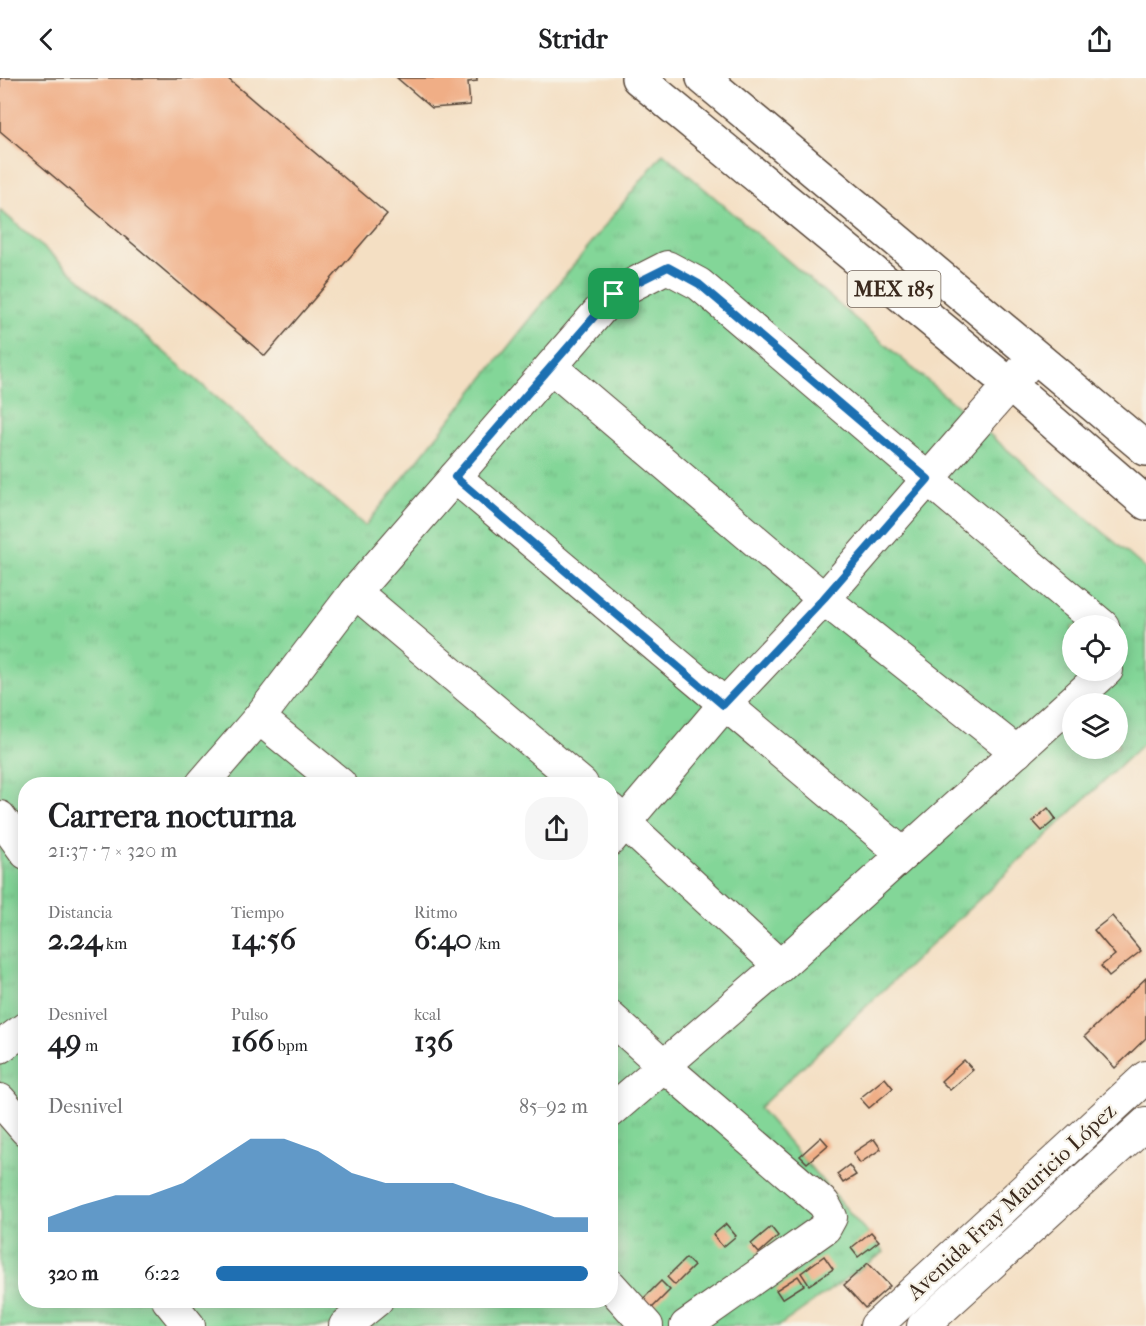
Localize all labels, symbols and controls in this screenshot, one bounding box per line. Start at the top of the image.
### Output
icon: back [30,23,63,56]
text: Stridr [538,23,608,55]
icon: share [1083,23,1116,56]
pin [588,268,639,319]
road number: MEX 185 [848,271,940,307]
icon: arrive [597,277,630,310]
map controls [1062,615,1128,759]
button: locate [1062,615,1128,681]
button: layers [1062,693,1128,759]
text: Carrera nocturna [48,797,295,836]
button: share [525,797,588,860]
text: 21:37 · 7 × 320 m [48,839,177,862]
text: Distancia [48,903,112,922]
text: Tiempo [231,903,284,922]
text: Ritmo [414,903,457,922]
text: 2.24 [48,922,102,957]
text: 14:56 [231,922,296,957]
text: 6:40 [414,922,472,957]
text: km [102,934,127,953]
text: /km [472,934,501,953]
text: Desnivel [48,1005,108,1024]
text: Pulso [231,1005,268,1024]
text: kcal [414,1005,441,1024]
text: 49 [48,1024,81,1059]
text: 166 [231,1024,274,1059]
text: 136 [414,1024,453,1059]
text: m [81,1036,98,1055]
text: bpm [274,1036,308,1055]
text: Desnivel [48,1095,123,1118]
text: 85–92 m [519,1095,588,1118]
street label: Avenida Fray Mauricio López [901,1098,1122,1306]
text: 320 m [48,1262,98,1285]
text: 6:22 [144,1262,180,1285]

